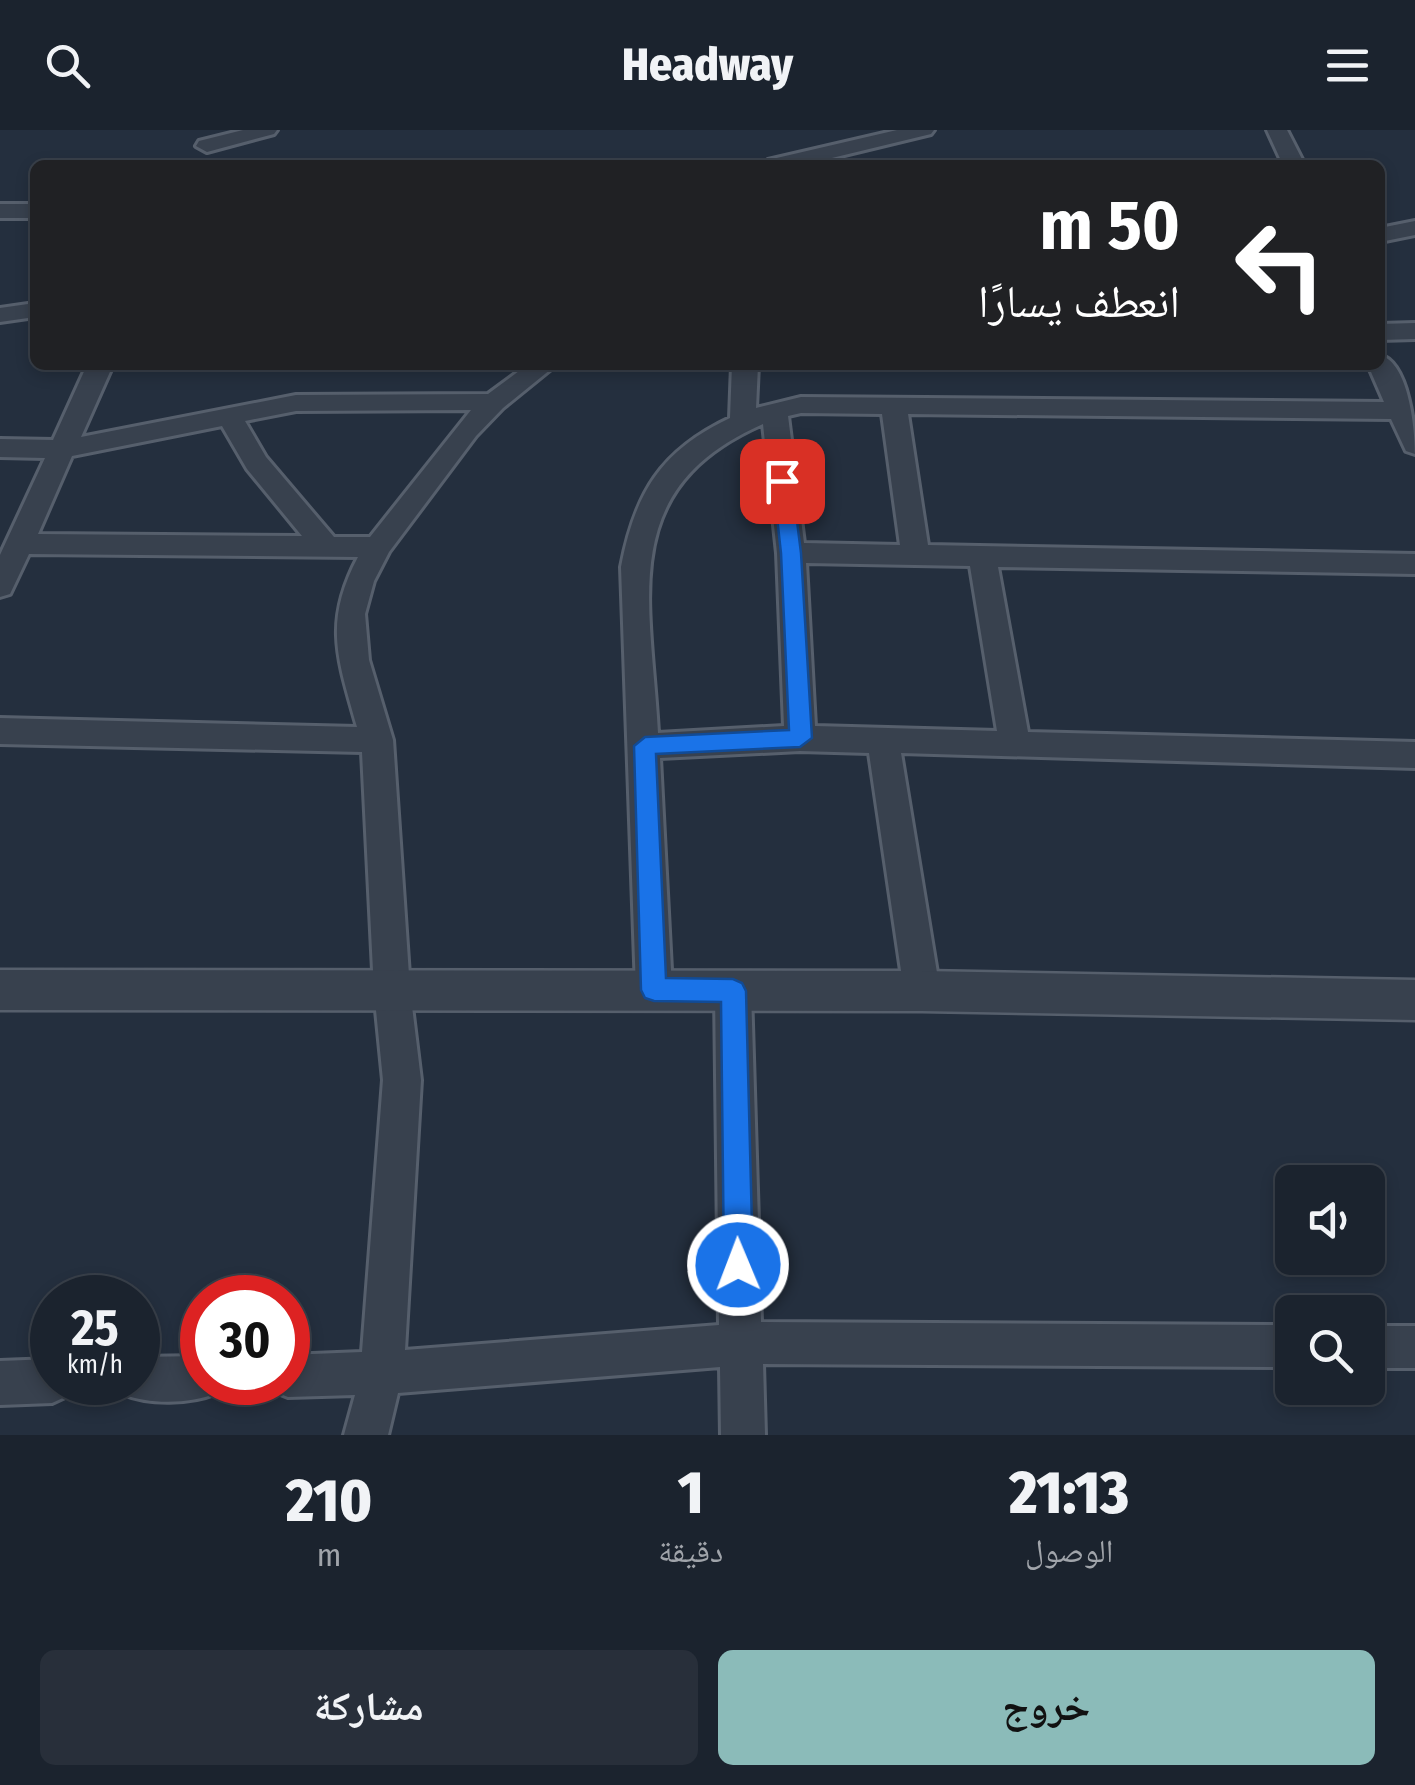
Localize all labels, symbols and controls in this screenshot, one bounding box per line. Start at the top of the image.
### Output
icon: search [40,38,95,93]
text: Headway [622,38,793,92]
icon: menu [1320,38,1375,93]
text: 50 m [1039,184,1180,268]
icon: left [1215,200,1345,330]
text: انعطف يسارًا [978,275,1180,329]
pin [740,439,825,524]
icon: arrive [755,454,810,509]
map controls [1275,1165,1385,1405]
button: sound [1275,1165,1385,1275]
position arrow [686,1213,790,1317]
speed limit sign: 30 [180,1275,310,1405]
button: search [1275,1295,1385,1405]
text: 25 [71,1298,119,1358]
text: km/h [67,1350,123,1380]
text: 1 [678,1457,704,1529]
text: 21:13 [1009,1457,1129,1529]
text: 210 [286,1465,372,1537]
text: دقيقة [658,1532,723,1570]
text: الوصول [1025,1532,1113,1570]
text: m [317,1536,341,1574]
button: مشاركة [40,1650,698,1765]
button: خروج [718,1650,1375,1765]

